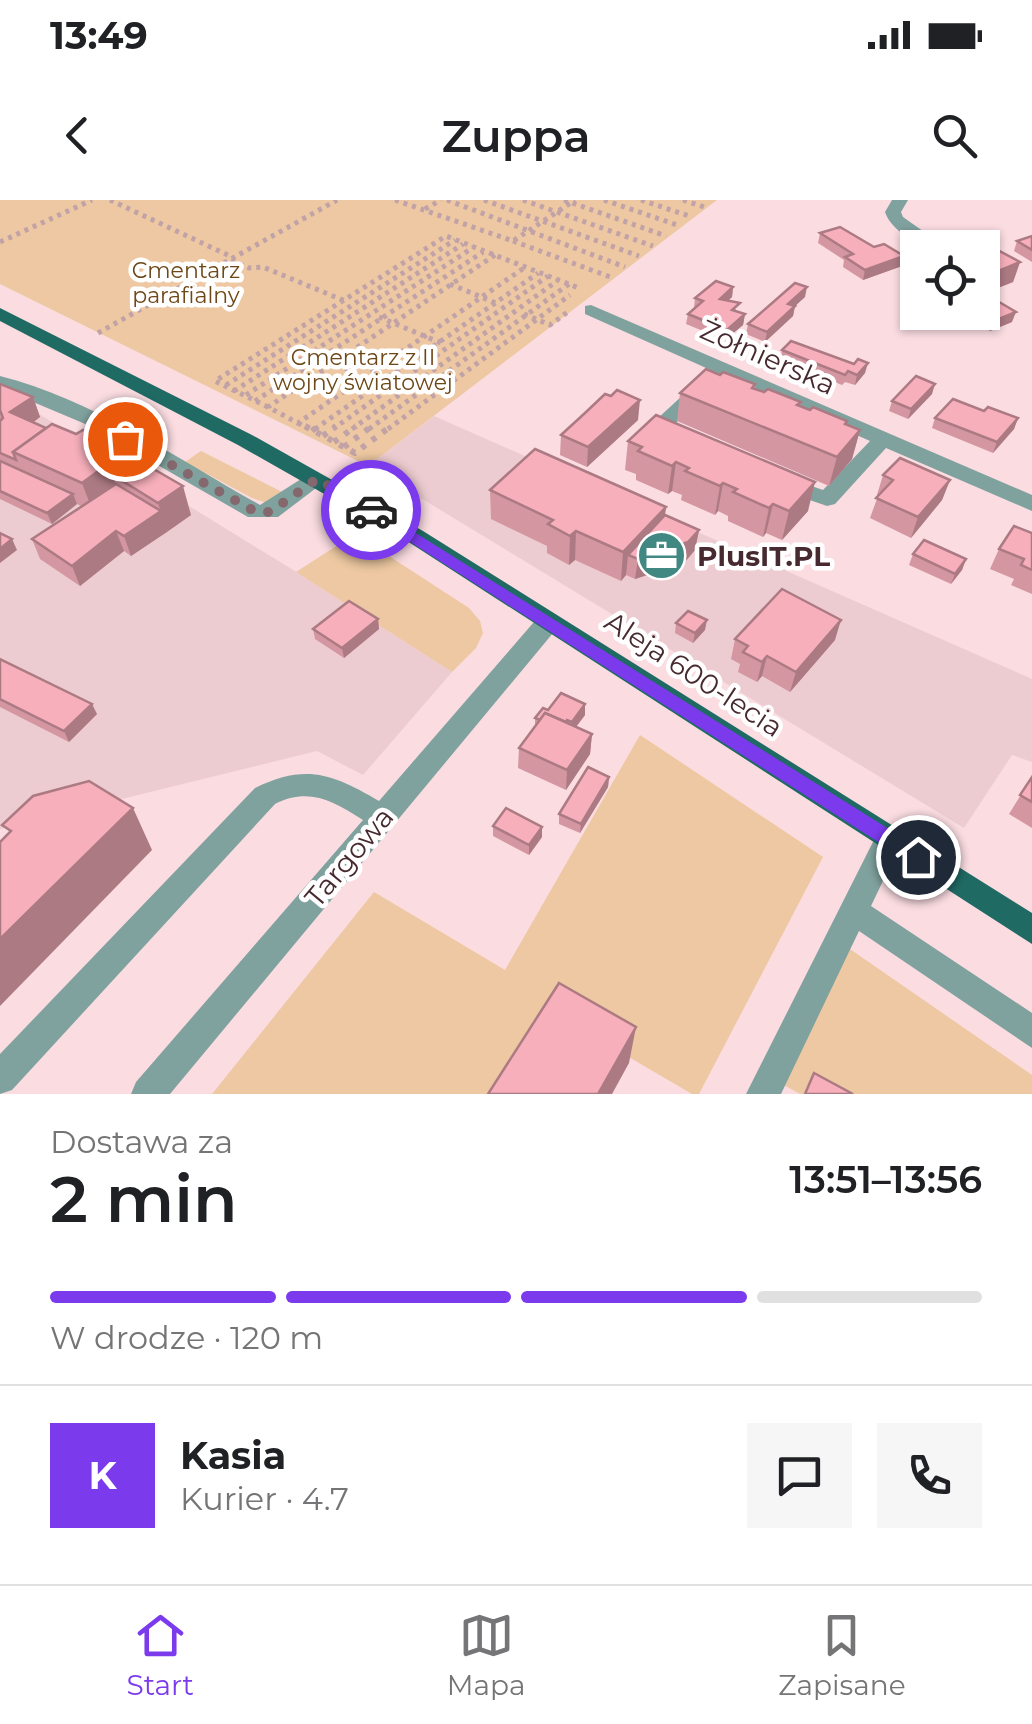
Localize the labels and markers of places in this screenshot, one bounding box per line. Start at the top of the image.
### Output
pin [83,397,168,482]
office icon: PlusIT.PL [636,530,688,582]
place label: PlusIT.PL [697,539,830,573]
pin [876,815,961,900]

